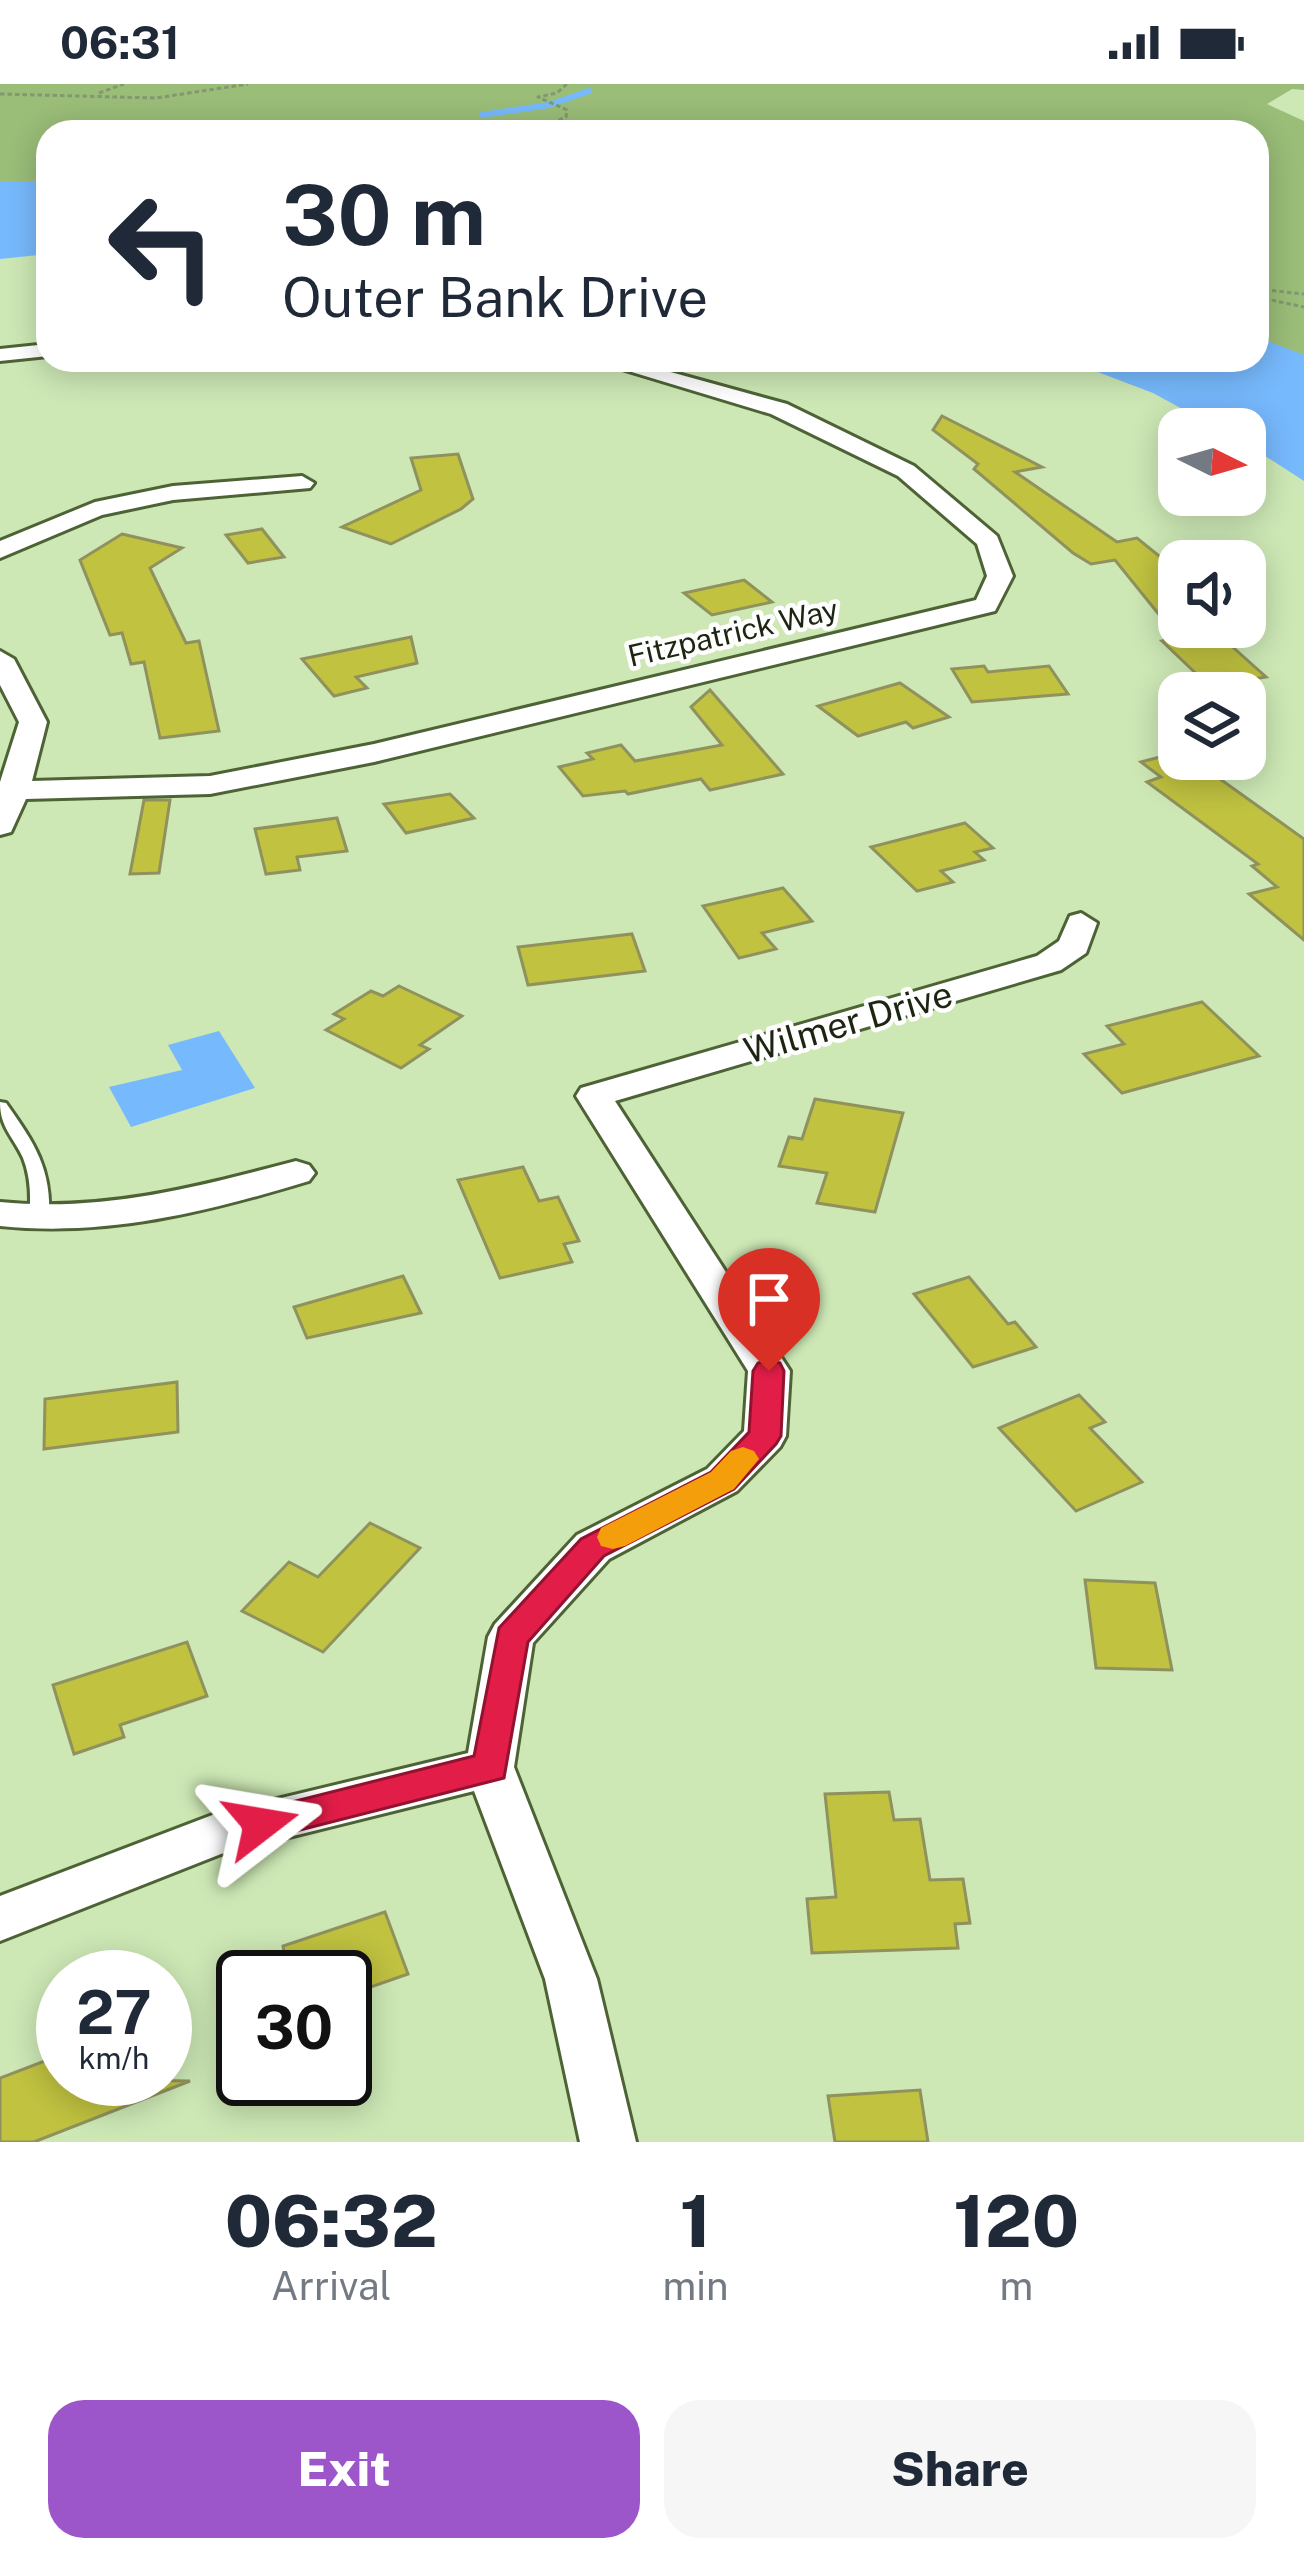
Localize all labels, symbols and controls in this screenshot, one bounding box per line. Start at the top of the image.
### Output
text: 06:31 [60,16,180,69]
text: 30 m [282,165,486,264]
icon: left [84,168,240,324]
text: Outer Bank Drive [282,266,708,329]
north arrow [1158,408,1266,516]
map controls [1158,408,1266,780]
button: sound [1158,540,1266,648]
street label: Fitzpatrick Way [624,590,841,674]
button: layers [1158,672,1266,780]
street label: Wilmer Drive [739,972,957,1072]
pin [718,1248,820,1371]
icon: arrive [736,1266,802,1332]
position arrow [198,1761,324,1887]
speed limit sign: 30 [216,1950,372,2106]
text: 27 [76,1977,152,2048]
text: km/h [79,2040,149,2076]
text: 06:32 [225,2179,438,2263]
text: 1 [680,2179,711,2263]
text: 120 [953,2179,1079,2263]
text: Arrival [271,2263,391,2309]
text: min [662,2263,729,2309]
text: m [999,2263,1033,2309]
button: Exit [48,2400,640,2538]
button: Share [664,2400,1256,2538]

